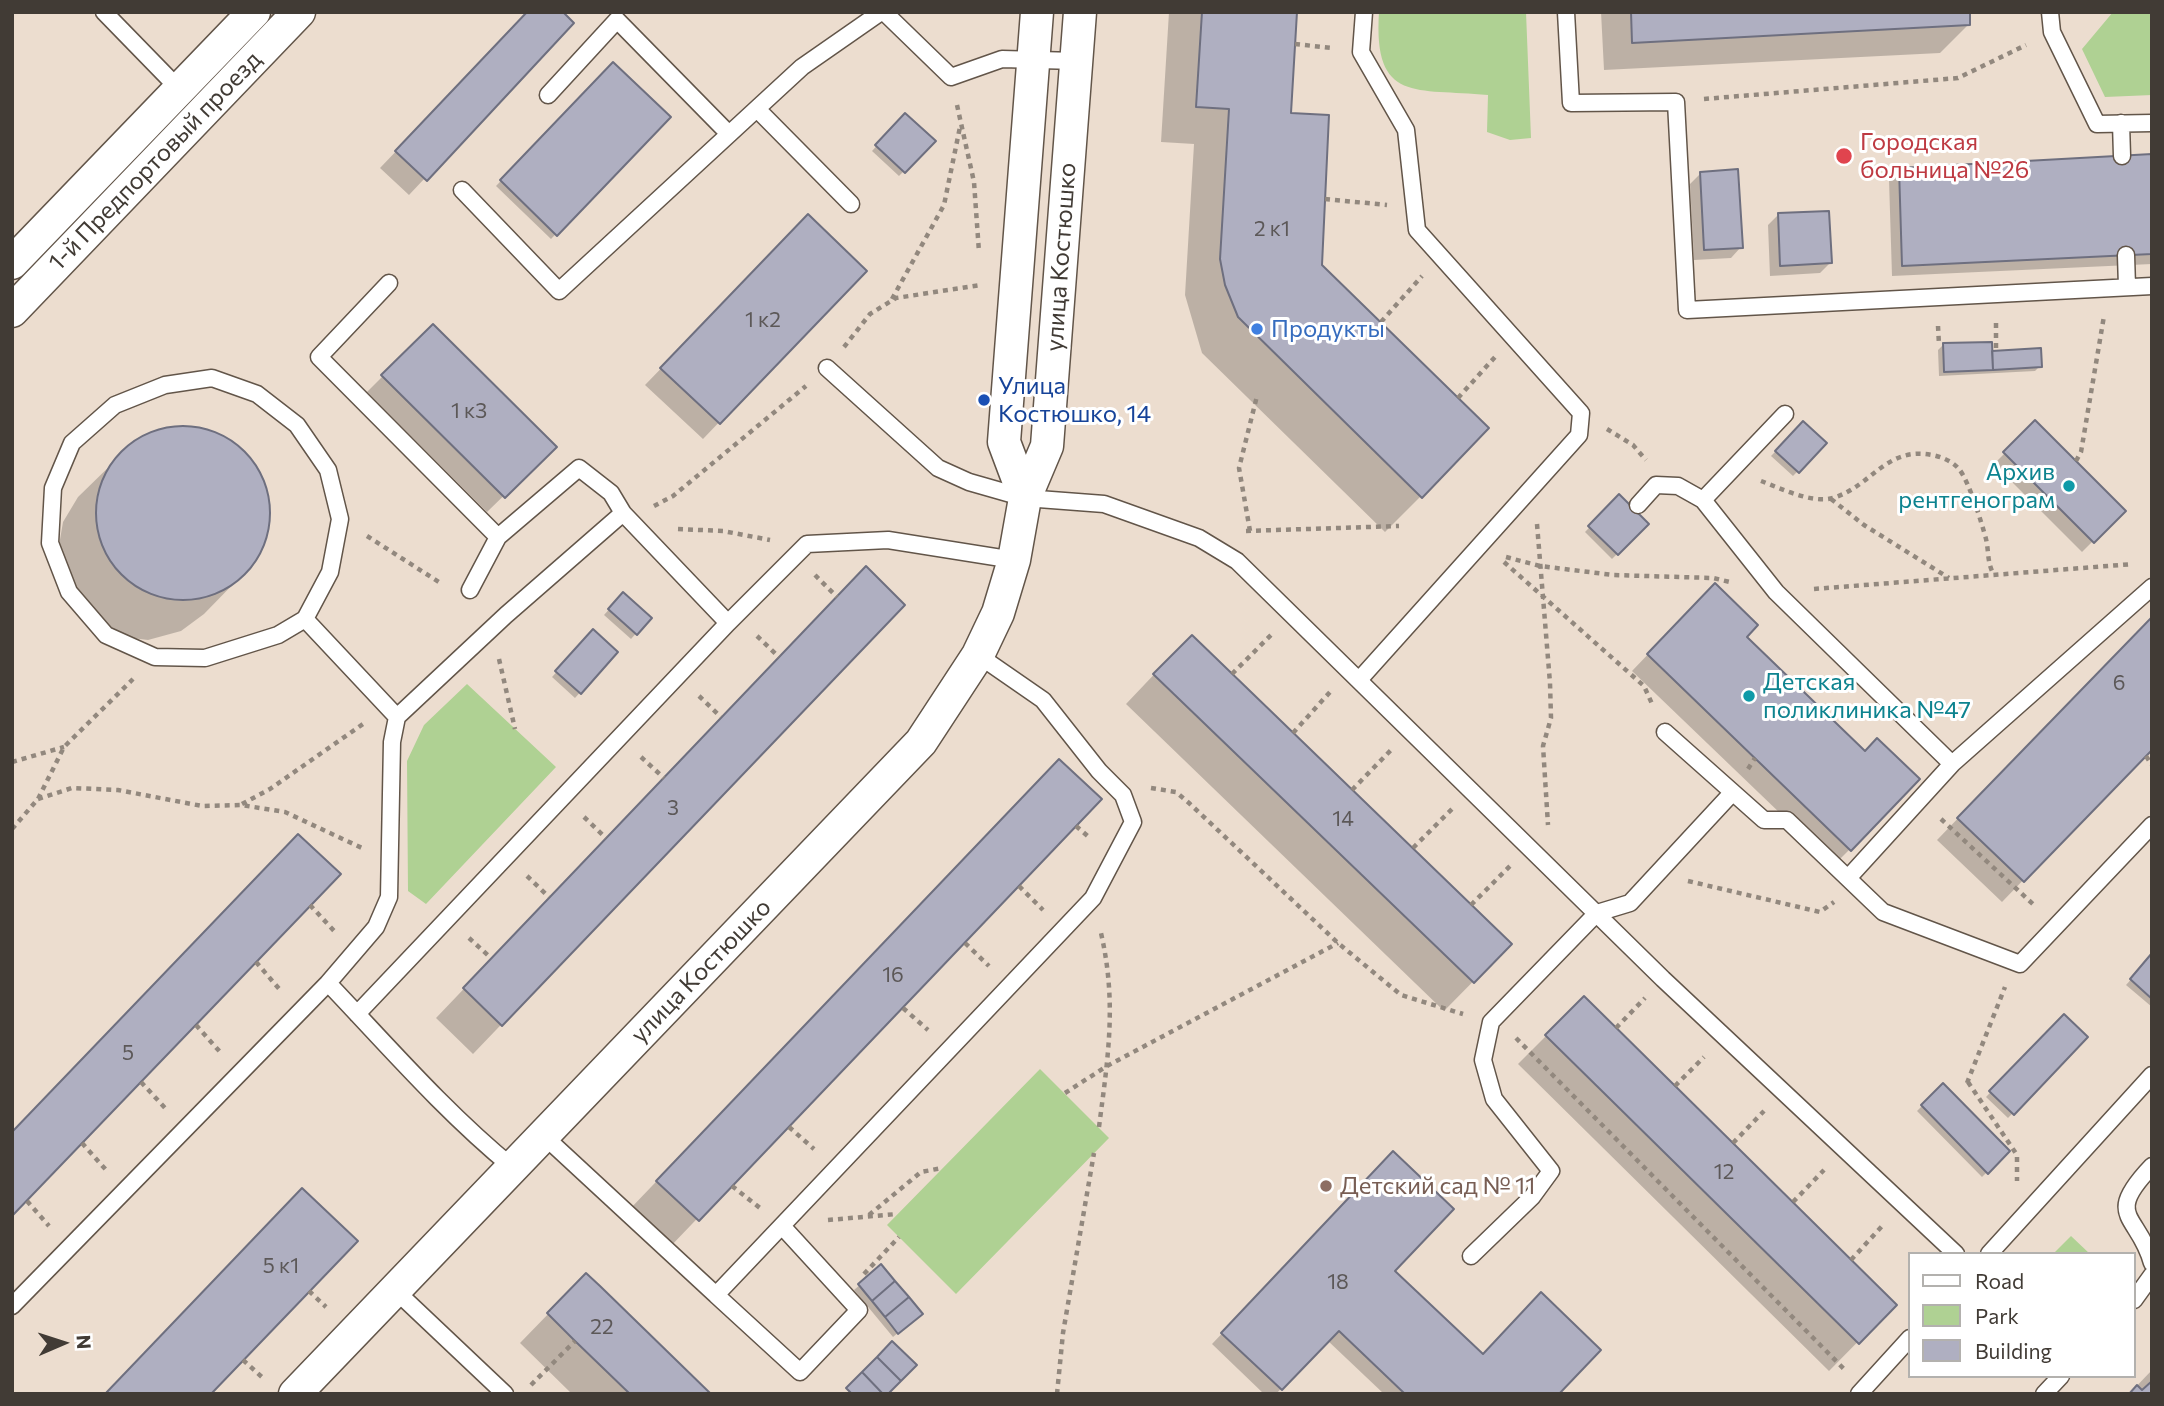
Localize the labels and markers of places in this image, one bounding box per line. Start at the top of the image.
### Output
place label: Городская больница №26 [1860,128,2029,184]
marker: Городская больница №26 [1834,146,1854,166]
place label: Продукты [1271,315,1385,343]
marker: Продукты [1249,321,1265,337]
place label: Улица Костюшко, 14 [998,372,1151,428]
marker: Улица Костюшко, 14 [976,392,992,408]
place label: Архив рентгенограм [1898,458,2055,514]
marker: Архив рентгенограм [2061,478,2077,494]
place label: Детская поликлиника №47 [1763,668,1971,724]
marker: Детская поликлиника №47 [1741,688,1757,704]
place label: Детский сад № 11 [1340,1172,1536,1200]
marker: Детский сад № 11 [1318,1178,1334,1194]

